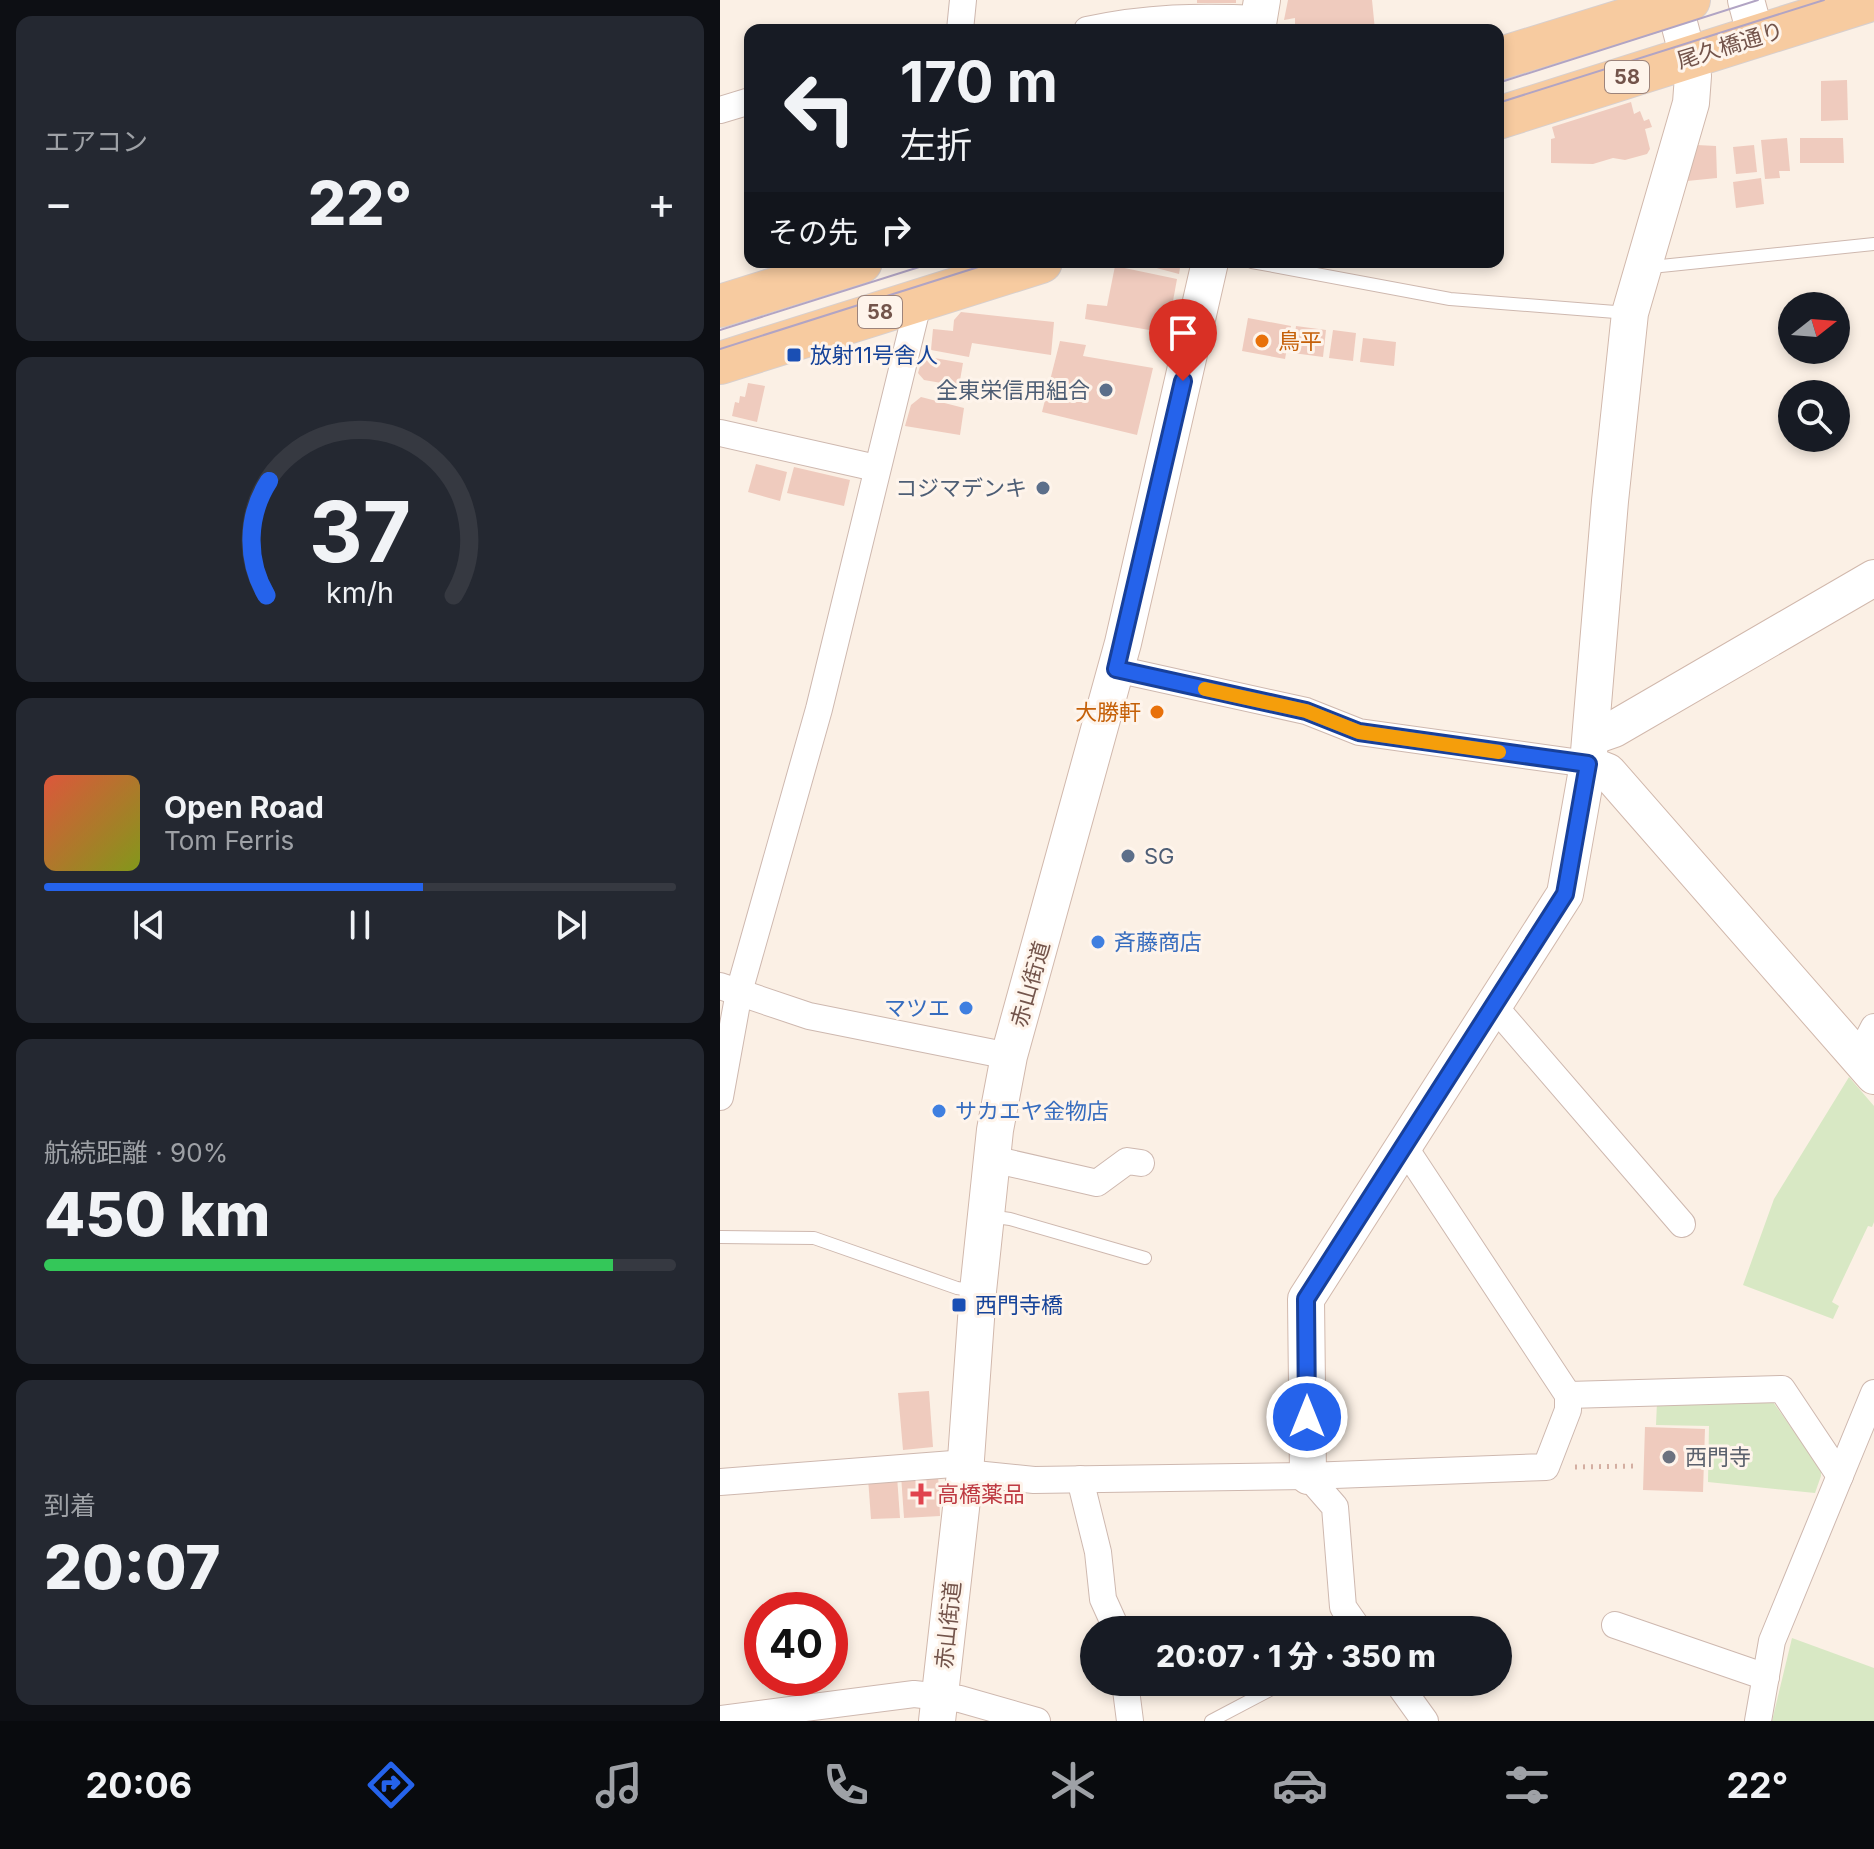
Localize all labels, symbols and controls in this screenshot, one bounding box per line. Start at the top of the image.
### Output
street label: 尾久橋通り [1674,16,1786,74]
text: 170 m [900,48,1058,116]
icon: left [768,56,872,160]
road number: 58 [1605,61,1649,93]
text: 左折 [900,123,972,167]
text: エアコン [44,126,148,157]
text: 22° [308,167,412,239]
text: − [44,176,73,230]
text: + [647,176,676,230]
icon: right [874,208,918,252]
text: その先 [768,214,858,250]
north arrow [1778,292,1850,364]
map controls [1778,292,1850,452]
road number: 58 [858,296,902,328]
pin [1149,299,1217,381]
icon: arrive [1161,311,1205,355]
place label: 鳥平 [1278,328,1322,354]
marker: 鳥平 [1253,332,1271,350]
place label: 放射11号舎人 [810,342,938,368]
marker: 放射11号舎人 [785,346,803,364]
place label: 全東栄信用組合 [936,377,1090,403]
button: search [1778,380,1850,452]
marker: 全東栄信用組合 [1097,381,1115,399]
place label: コジマデンキ [895,475,1027,501]
marker: コジマデンキ [1034,479,1052,497]
text: 37 [309,480,411,581]
text: km/h [326,575,394,610]
place label: 大勝軒 [1075,699,1141,725]
marker: 大勝軒 [1148,703,1166,721]
text: Open Road [164,789,324,825]
text: Tom Ferris [164,825,294,856]
place label: SG [1144,843,1175,869]
marker: SG [1119,847,1137,865]
icon: previous [127,903,171,947]
icon: pause [338,903,382,947]
icon: next [549,903,593,947]
place label: 斉藤商店 [1114,929,1202,955]
marker: 斉藤商店 [1089,933,1107,951]
street label: 赤山街道 [1005,938,1055,1030]
place label: マツエ [884,995,950,1021]
marker: マツエ [957,999,975,1017]
place label: サカエヤ金物店 [955,1098,1109,1124]
marker: サカエヤ金物店 [930,1102,948,1120]
text: 航続距離 · 90% [44,1137,228,1168]
text: 450 km [44,1178,270,1250]
place label: 西門寺橋 [975,1292,1063,1318]
marker: 西門寺橋 [950,1296,968,1314]
position arrow [1265,1375,1349,1459]
place label: 西門寺 [1685,1444,1751,1470]
marker: 西門寺 [1660,1448,1678,1466]
place label: 高橋薬品 [937,1481,1025,1507]
marker: 高橋薬品 [912,1485,930,1503]
text: 到着 [44,1490,96,1521]
text: 20:07 [44,1531,221,1603]
street label: 赤山街道 [930,1580,966,1670]
speed limit sign: 40 [744,1592,848,1696]
text: 20:07 · 1 分 · 350 m [1156,1638,1436,1674]
icon: directions [363,1757,419,1813]
icon: music [591,1757,647,1813]
icon: phone [818,1757,874,1813]
icon: climate [1045,1757,1101,1813]
icon: car [1272,1757,1328,1813]
icon: filters [1499,1757,1555,1813]
text: 20:06 [86,1763,192,1807]
text: 22° [1726,1763,1788,1807]

